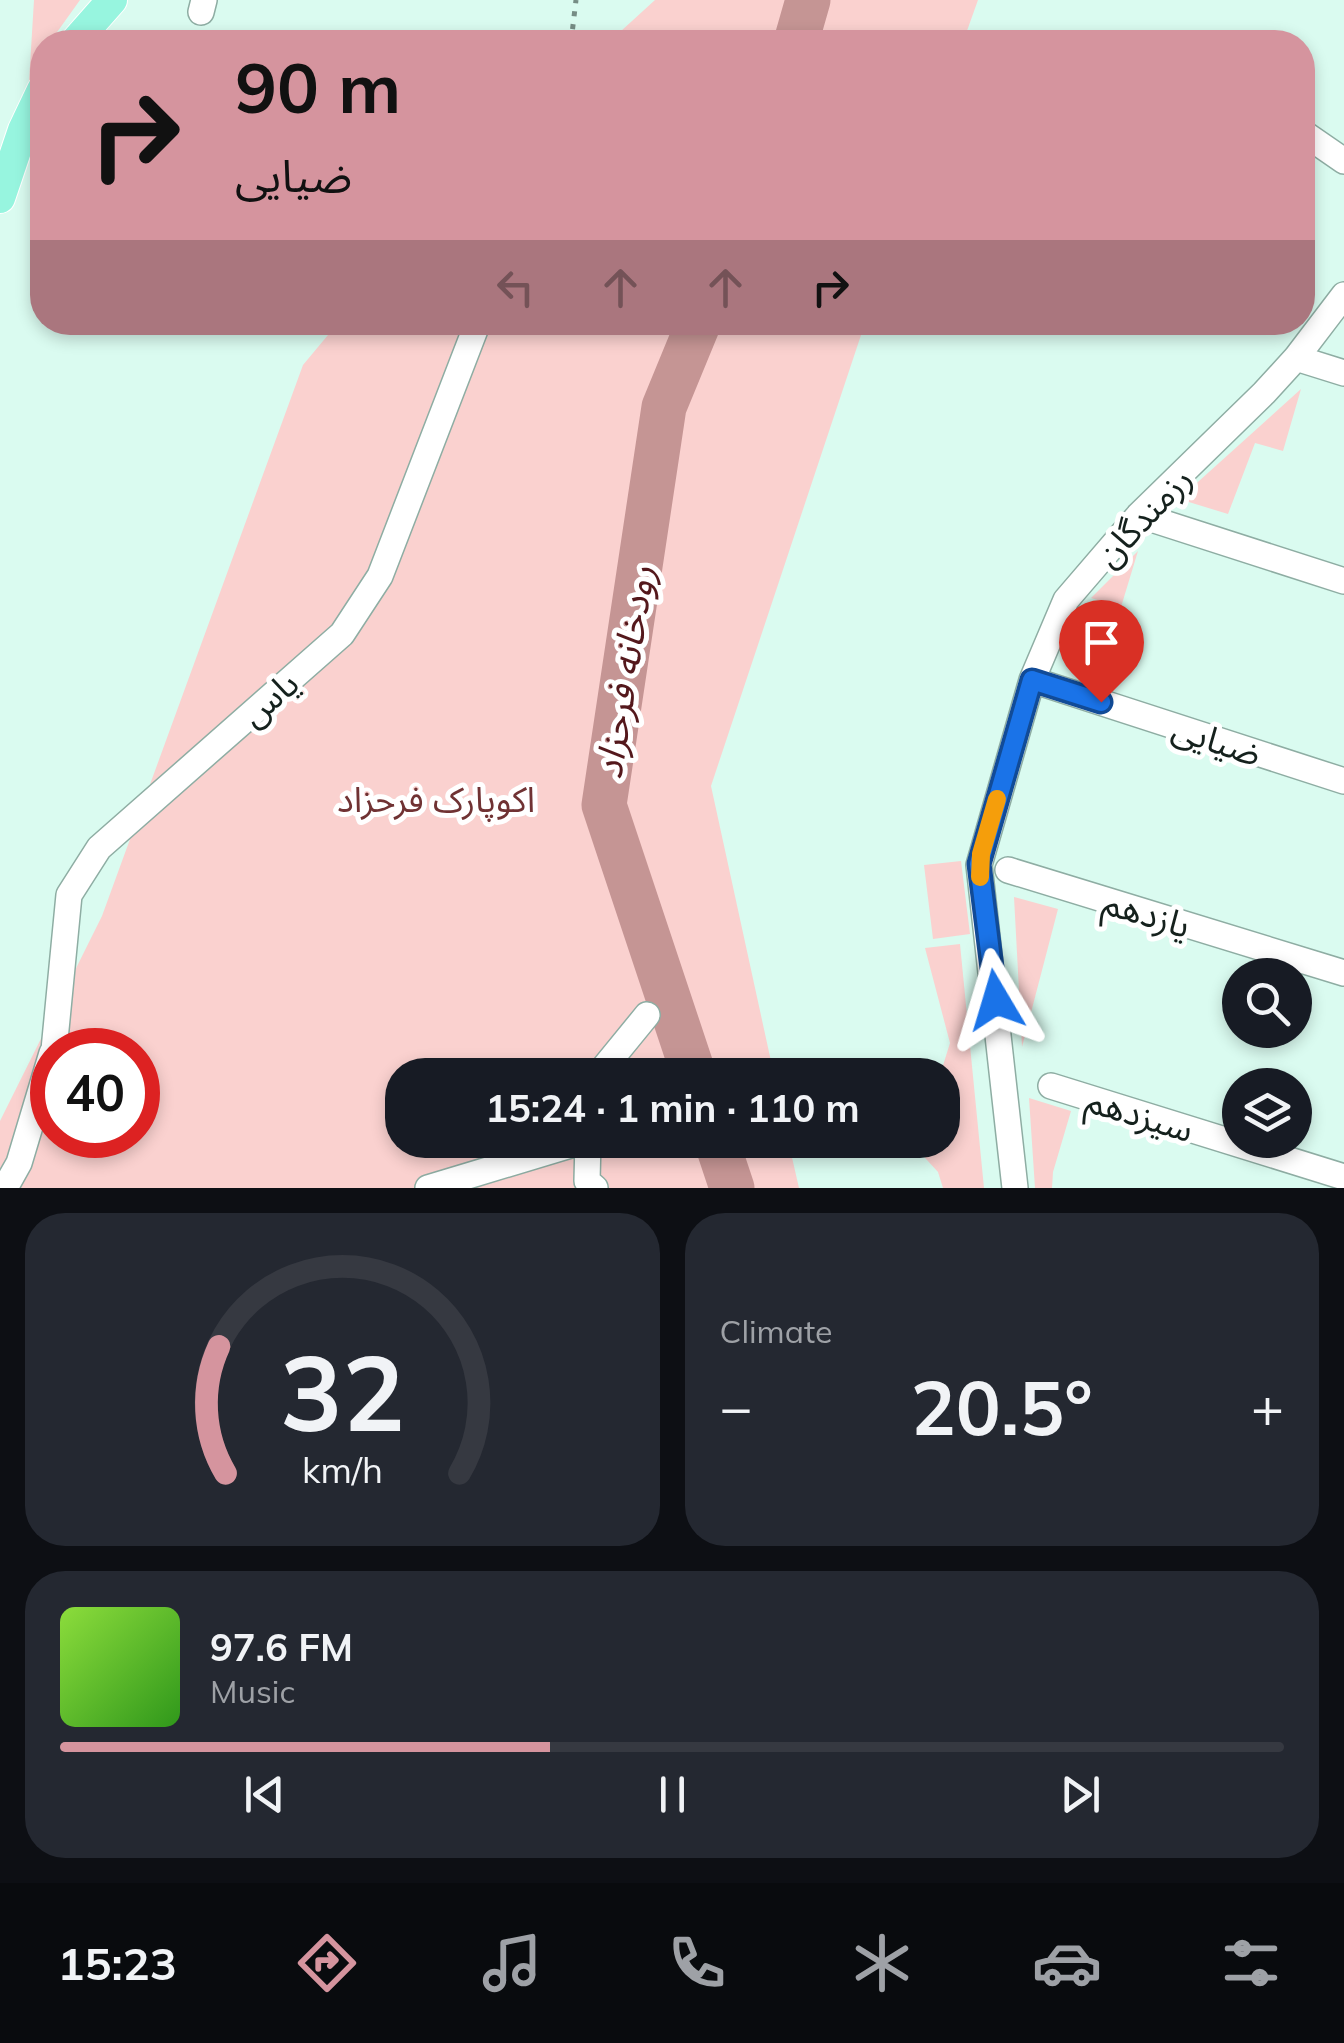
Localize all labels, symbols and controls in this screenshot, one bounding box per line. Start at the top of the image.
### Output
text: 90 m [235,43,401,131]
icon: right [70,70,200,200]
text: ضیایی [235,147,352,203]
icon: left [488,260,543,315]
icon: ahead [593,260,648,315]
icon: ahead [698,260,753,315]
icon: right [803,260,858,315]
street label: رزمندگان [1085,456,1201,576]
water label: رودخانه فرحزاد [583,562,665,782]
pin [1059,600,1144,703]
icon: arrive [1074,615,1129,670]
street label: یاس [231,661,307,735]
street label: ضیایی [1167,705,1267,775]
park label: اکوپارک فرحزاد [337,777,535,822]
street label: یازدهم [1096,879,1196,953]
position arrow [944,948,1048,1052]
map controls [1222,958,1312,1158]
button: search [1222,958,1312,1048]
speed limit sign: 40 [30,1028,160,1158]
button: layers [1222,1068,1312,1158]
street label: سیزدهم [1079,1077,1199,1157]
text: 15:24 · 1 min · 110 m [485,1084,860,1132]
text: Climate [720,1311,832,1351]
text: 32 [280,1326,405,1457]
text: 20.5° [911,1360,1093,1454]
text: − [720,1372,753,1441]
text: + [1251,1372,1284,1441]
text: km/h [302,1447,383,1492]
text: 97.6 FM [210,1623,353,1671]
text: Music [210,1671,295,1711]
icon: previous [237,1767,292,1822]
icon: pause [645,1767,700,1822]
icon: next [1053,1767,1108,1822]
icon: directions [292,1928,362,1998]
icon: music [477,1928,547,1998]
icon: phone [662,1928,732,1998]
icon: climate [847,1928,917,1998]
icon: car [1032,1928,1102,1998]
icon: filters [1216,1928,1286,1998]
text: 15:23 [57,1935,177,1991]

